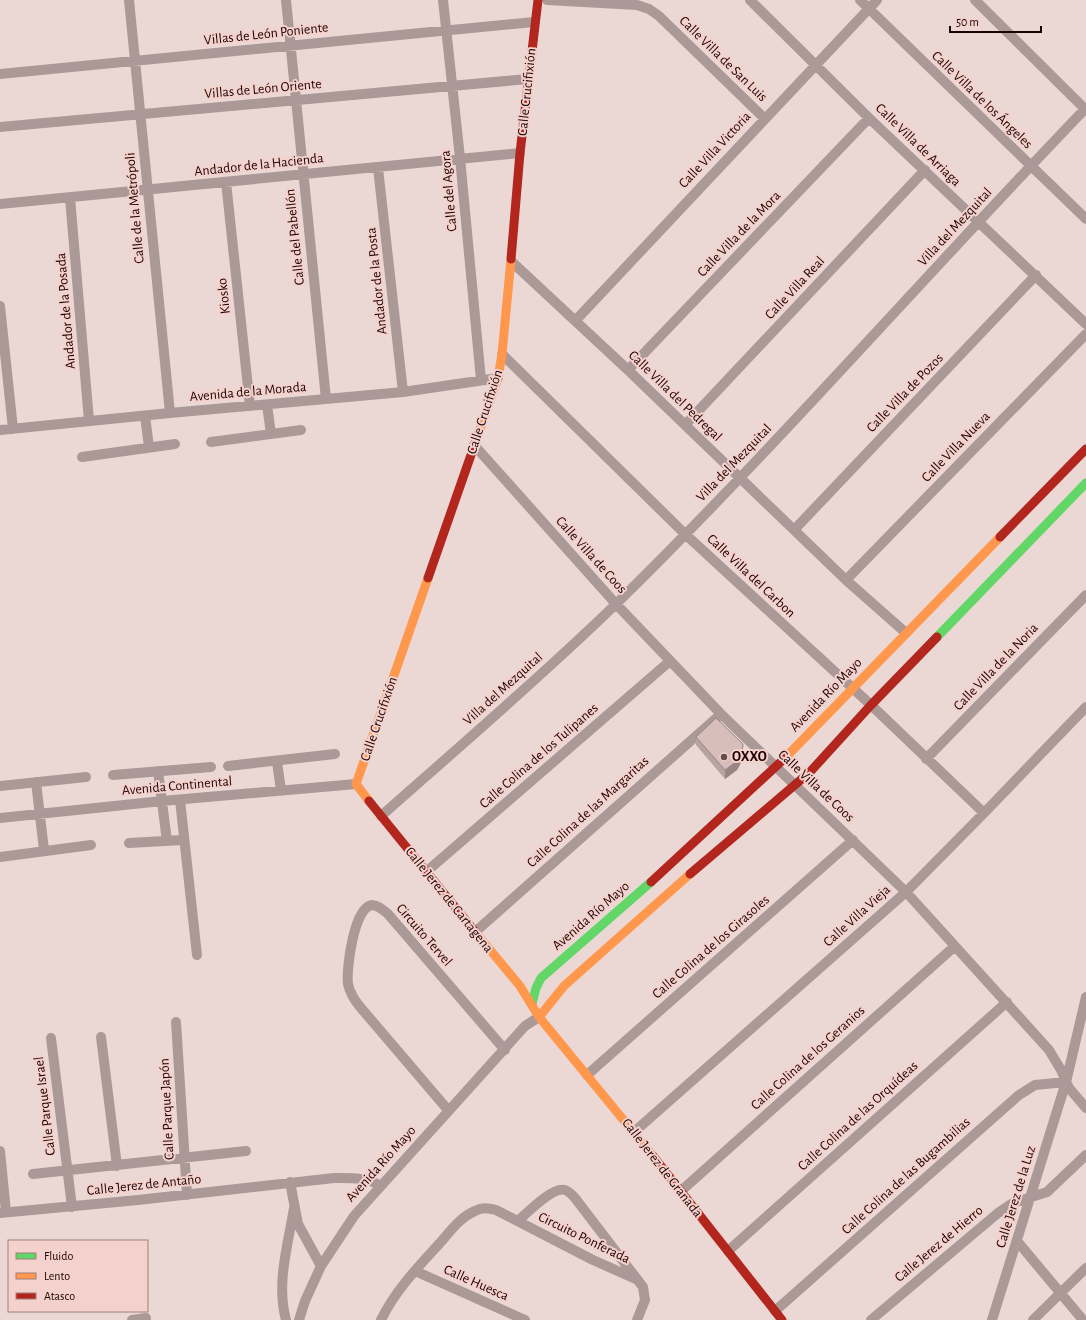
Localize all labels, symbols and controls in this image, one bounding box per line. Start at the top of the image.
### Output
scale bar [950,8,1041,34]
street label: Calle Villa de San Luis [676,14,770,104]
text: 50 m [956,16,979,28]
street label: Villas de León Poniente [203,21,329,47]
street label: Calle Villa de los Ángeles [929,46,1037,152]
street label: Calle Crucifixión [515,47,539,137]
street label: Villas de León Oriente [204,77,322,101]
street label: Calle Villa de Arriaga [873,101,964,189]
street label: Calle Villa Victoria [676,109,754,191]
street label: Calle del Agora [438,149,460,232]
street label: Andador de la Hacienda [194,151,325,179]
street label: Calle de la Metrópoli [123,152,147,264]
street label: Villa del Mezquital [915,185,995,269]
street label: Calle del Pabellón [283,188,307,286]
street label: Calle Villa de la Mora [695,188,784,280]
street label: Andador de la Posta [364,226,390,335]
street label: Andador de la Posada [54,252,78,370]
street label: Calle Villa Real [763,254,827,322]
street label: Kiosko [215,277,233,315]
street label: Calle Villa del Pedregal [626,348,724,444]
street label: Calle Villa de Pozos [864,351,946,435]
street label: Calle Crucifixión [465,368,505,456]
street label: Avenida de la Morada [189,380,307,404]
street label: Calle Villa Nueva [919,409,993,485]
street label: Villa del Mezquital [694,422,774,504]
street label: Calle Villa de Coos [553,514,629,596]
street label: Calle Villa del Carbon [704,532,798,620]
street label: Calle Villa de la Noria [951,620,1041,713]
street label: Villa del Mezquital [461,650,545,728]
street label: Avenida Río Mayo [787,655,865,735]
street label: Calle Crucifixión [358,675,400,763]
street label: Calle Colina de los Tulipanes [477,701,601,811]
street label: Calle Villa de Coos [775,747,857,825]
place label: OXXO [732,750,767,764]
marker: OXXO [719,752,729,762]
street label: Calle Colina de las Margaritas [524,754,652,870]
street label: Avenida Continental [121,774,233,798]
street label: Calle Jerez de Cartagena [402,845,496,956]
street label: Avenida Río Mayo [550,879,632,953]
street label: Calle Villa Vieja [821,882,893,949]
street label: Calle Colina de los Girasoles [650,893,772,1001]
street label: Circuito Tervel [393,901,455,969]
street label: Calle Colina de los Geranios [748,1003,868,1113]
street label: Calle Parque Israel [32,1056,58,1156]
street label: Calle Parque Japón [157,1058,177,1160]
street label: Calle Colina de las Orquídeas [795,1059,921,1173]
street label: Calle Colina de las Bugambilias [839,1115,973,1237]
street label: Calle Jerez de Granada [619,1116,705,1220]
street label: Avenida Río Mayo [343,1123,419,1205]
street label: Calle Jerez de la Luz [994,1144,1038,1250]
street label: Calle Jerez de Antaño [86,1172,202,1198]
street label: Calle Jerez de Hierro [892,1203,986,1285]
street label: Circuito Ponferada [536,1210,633,1266]
legend [8,1240,148,1312]
text: Fluido [44,1250,73,1262]
street label: Calle Huesca [441,1263,511,1304]
text: Lento [44,1270,70,1282]
text: Atasco [44,1290,75,1302]

